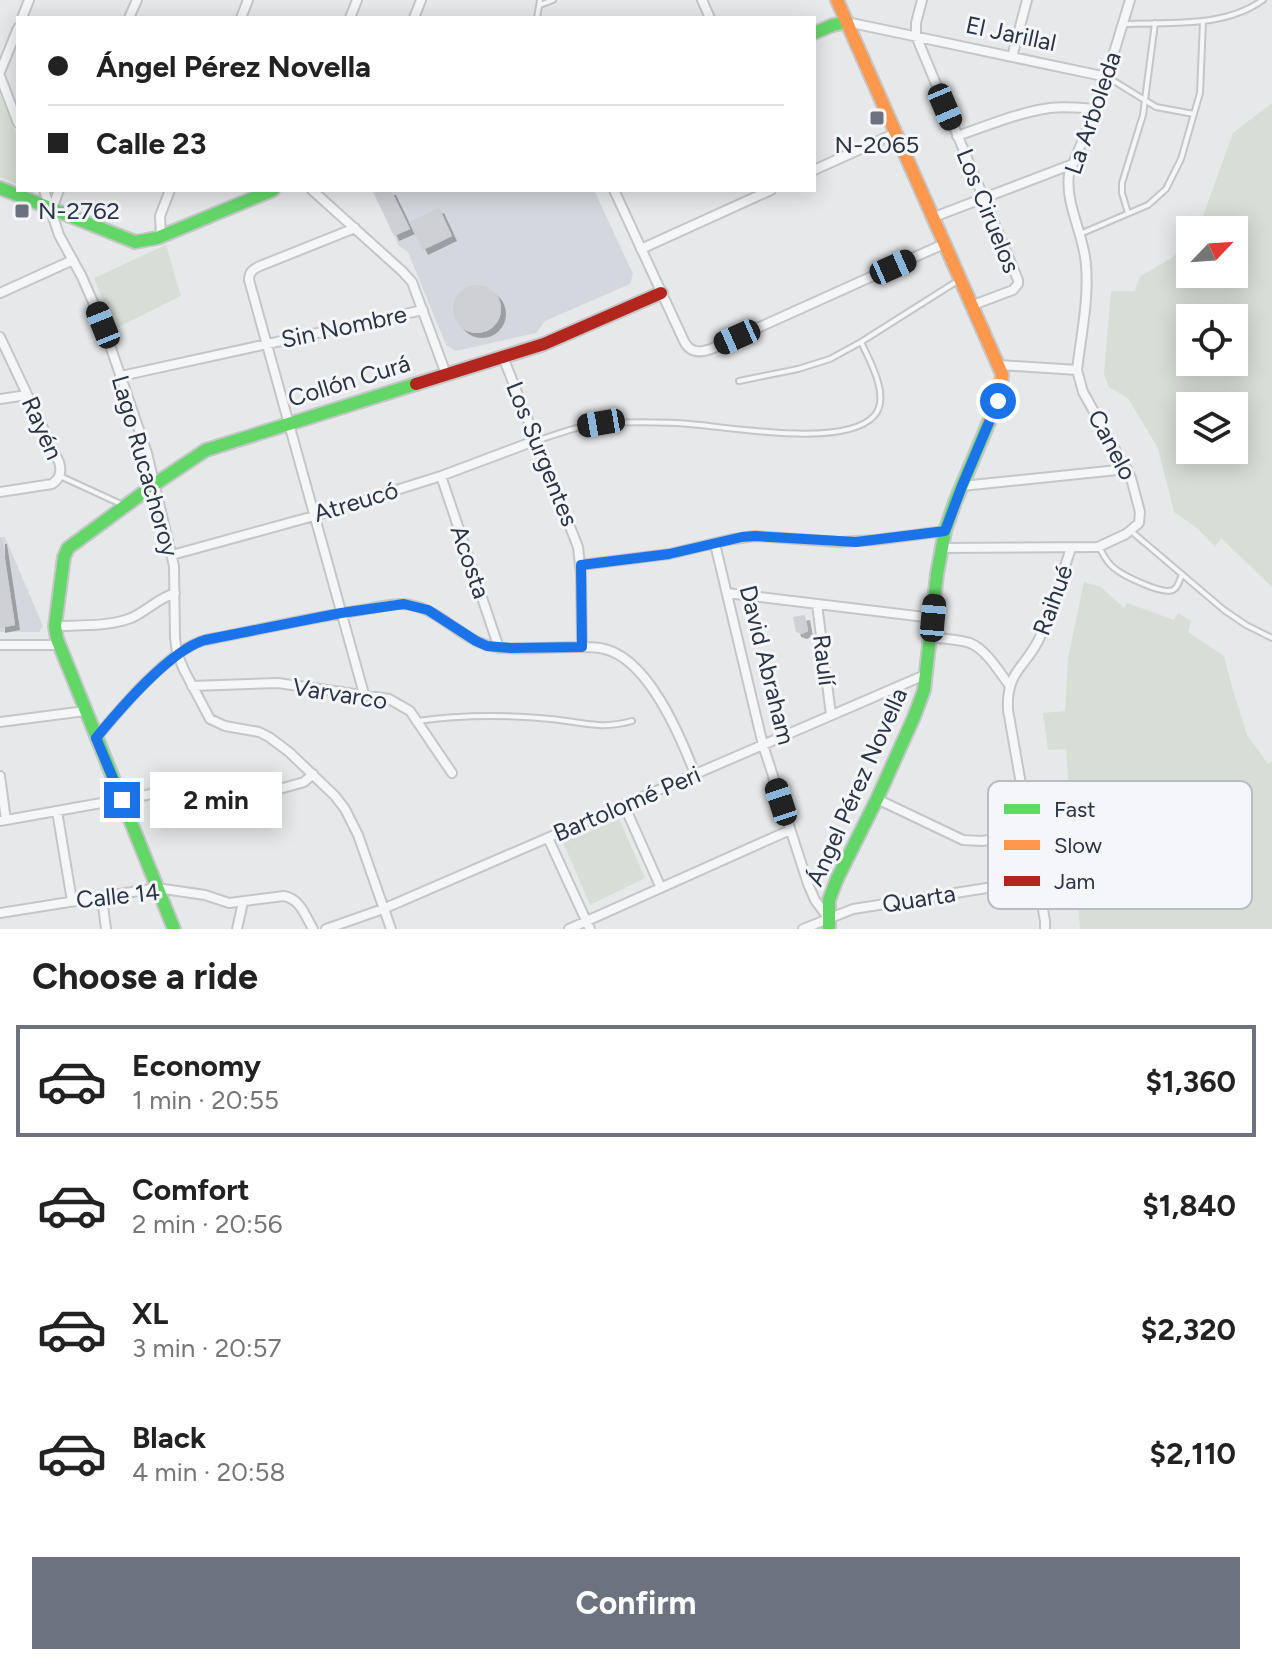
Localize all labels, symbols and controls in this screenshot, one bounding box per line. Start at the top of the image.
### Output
street label: El Jarillal [963,10,1059,57]
text: Ángel Pérez Novella [96,48,371,85]
street label: La Arboleda [1058,48,1127,178]
car [925,80,965,134]
marker: N-2065 [868,109,886,127]
text: Calle 23 [96,125,206,162]
place label: N-2065 [835,130,919,159]
street label: Los Ciruelos [950,144,1027,277]
place label: N-2762 [38,196,120,225]
marker: N-2762 [13,202,31,220]
north arrow [1176,216,1248,288]
map controls [1176,216,1248,464]
car [866,246,920,288]
car [83,298,123,352]
street label: Sin Nombre [278,299,409,354]
button: locate [1176,304,1248,376]
car [710,316,764,358]
street label: Collón Curá [284,348,413,413]
street label: Lago Rucachoroy [106,372,185,560]
street label: Los Surgentes [500,377,585,530]
route start [980,383,1016,419]
street label: Rayén [16,392,69,464]
button: layers [1176,392,1248,464]
street label: Canelo [1082,405,1143,485]
car [575,407,627,439]
street label: Atreucó [310,475,402,528]
street label: Acosta [444,521,496,602]
street label: Raihué [1026,561,1079,639]
street label: David Abraham [734,582,801,748]
car [919,593,947,643]
street label: Raulí [807,633,842,689]
street label: Varvarco [291,672,390,715]
street label: Ángel Pérez Novella [800,683,913,890]
street label: Bartolomé Peri [549,760,705,848]
callout: 2 min [150,772,282,828]
car [762,775,800,829]
legend [988,781,1252,909]
route end [104,782,140,818]
text: 2 min [183,784,249,816]
text: Fast [1054,796,1096,823]
text: Slow [1054,832,1103,859]
text: Jam [1054,868,1095,895]
street label: Calle 14 [75,877,161,914]
street label: Quarta [880,878,958,919]
text: Choose a ride [32,955,258,998]
icon: car [36,1045,108,1117]
text: Economy [132,1047,261,1084]
text: $1,360 [1145,1063,1236,1100]
text: 1 min · 20:55 [132,1084,279,1116]
icon: car [36,1169,108,1241]
text: Comfort [132,1171,250,1208]
text: $1,840 [1142,1187,1236,1224]
text: 2 min · 20:56 [132,1208,283,1240]
icon: car [36,1293,108,1365]
text: XL [132,1295,168,1332]
text: $2,320 [1141,1311,1236,1348]
text: 3 min · 20:57 [132,1332,281,1364]
icon: car [36,1417,108,1489]
text: Black [132,1419,206,1456]
text: $2,110 [1150,1435,1236,1472]
text: 4 min · 20:58 [132,1456,285,1488]
button: Confirm [32,1557,1240,1649]

